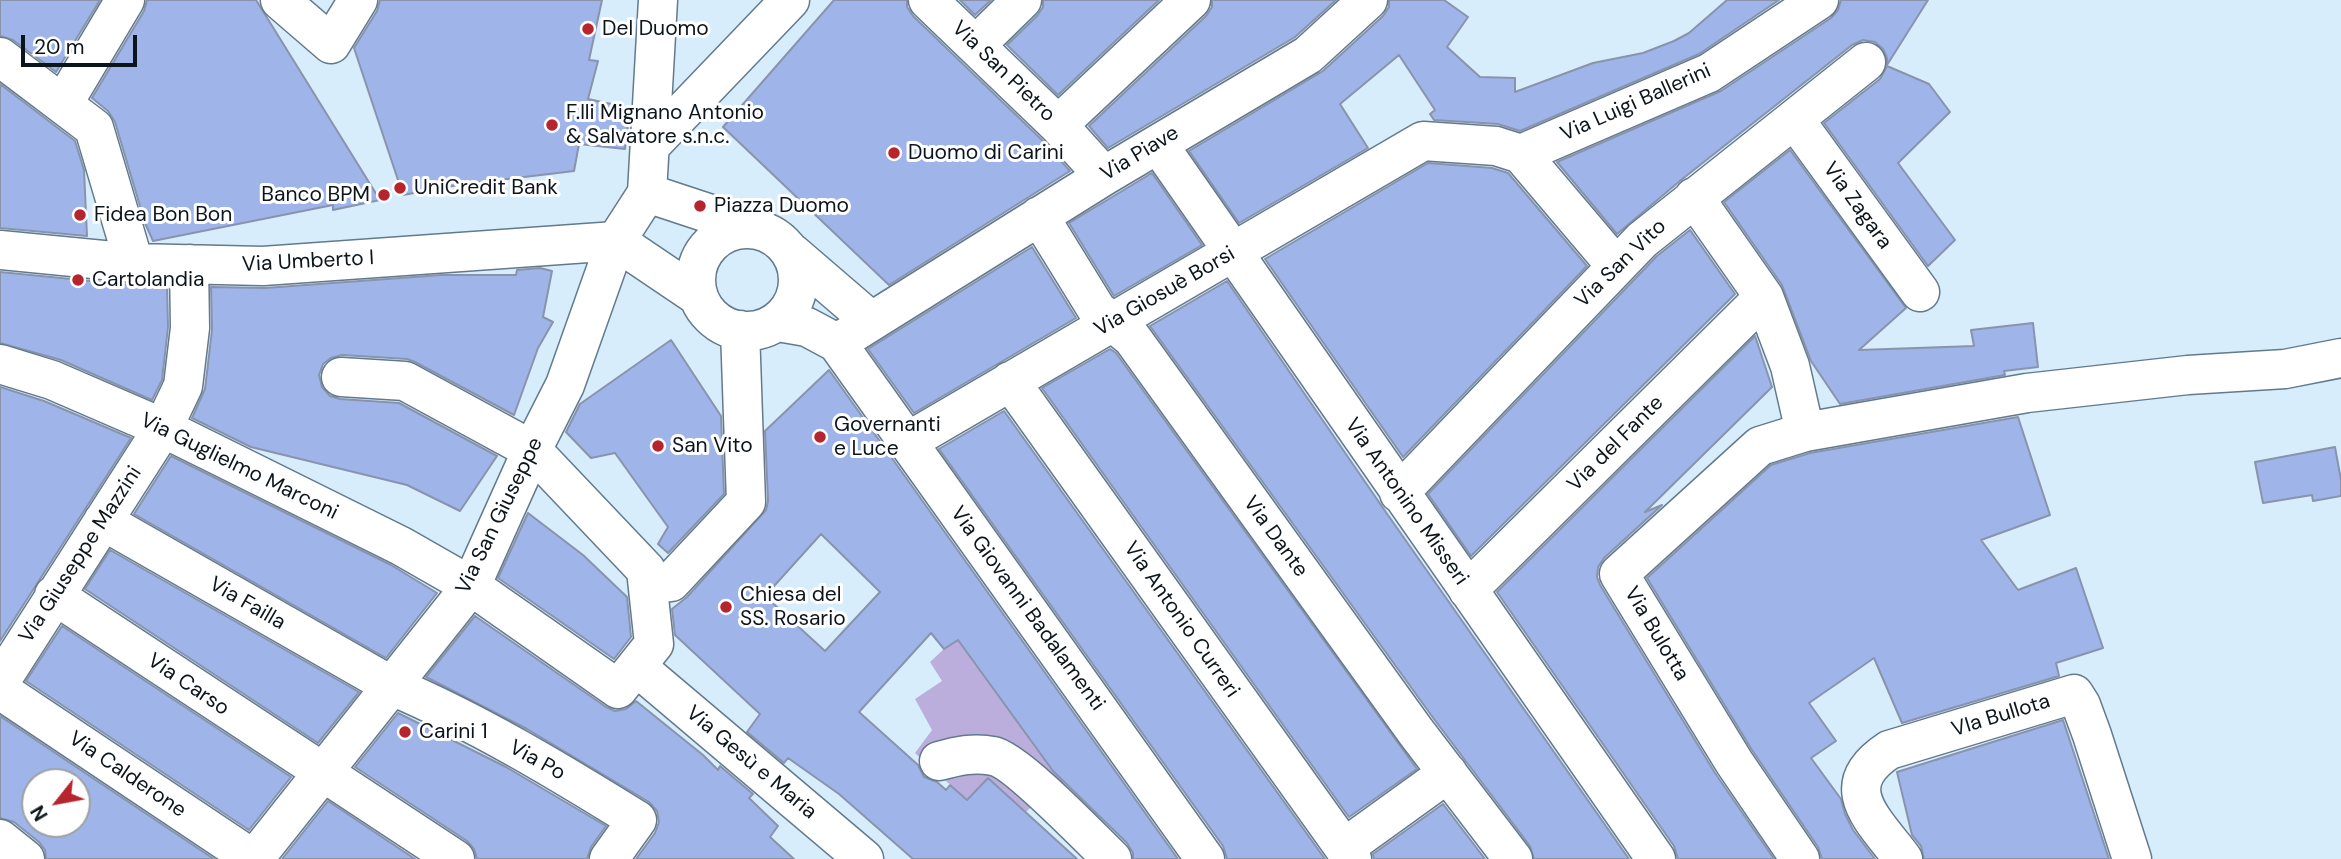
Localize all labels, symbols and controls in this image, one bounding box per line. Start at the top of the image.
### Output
place label: Del Duomo [602,16,709,42]
street label: Via San Pietro [946,16,1060,128]
scale bar [24,21,140,65]
marker: Del Duomo [580,21,596,37]
text: 20 m [34,33,85,61]
street label: Via Luigi Ballerini [1557,59,1715,147]
place label: F.lli Mignano Antonio & Salvatore s.n.c. [566,100,764,150]
marker: F.lli Mignano Antonio & Salvatore s.n.c. [544,117,560,133]
street label: Via Piave [1096,121,1184,187]
place label: Duomo di Carini [908,140,1064,166]
marker: Duomo di Carini [886,145,902,161]
street label: Via Zagara [1817,158,1897,254]
place label: UniCredit Bank [414,175,558,201]
marker: UniCredit Bank [392,180,408,196]
place label: Banco BPM [261,182,370,208]
marker: Banco BPM [376,187,392,203]
place label: Piazza Duomo [714,193,849,219]
marker: Piazza Duomo [692,198,708,214]
place label: Fidea Bon Bon [94,202,232,228]
marker: Fidea Bon Bon [72,207,88,223]
street label: Via San Vito [1570,214,1672,314]
street label: Via Giosuè Borsi [1090,242,1240,342]
street label: Via Umberto I [241,246,375,278]
place label: Cartolandia [92,267,204,293]
marker: Cartolandia [70,272,86,288]
street label: Via del Fante [1563,391,1669,497]
street label: Via Guglielmo Marconi [136,408,342,526]
place label: Governanti e Luce [834,412,941,462]
street label: Via Antonino Misseri [1339,414,1473,590]
marker: Governanti e Luce [812,429,828,445]
place label: San Vito [672,433,753,459]
street label: Via San Giuseppe [451,434,549,598]
marker: San Vito [650,438,666,454]
street label: Via Giuseppe Mazzini [14,462,148,648]
street label: Via Dante [1237,492,1313,582]
street label: Via Giovanni Badalamenti [944,502,1110,716]
street label: Via Antonio Curreri [1118,537,1244,703]
street label: Via Failla [204,572,290,636]
place label: Chiesa del SS. Rosario [740,582,846,632]
street label: Via Bulotta [1618,582,1694,686]
marker: Chiesa del SS. Rosario [718,599,734,615]
street label: Via Carso [142,648,234,722]
street label: VIa Bullota [1949,689,2053,743]
street label: Via Gesù e Maria [680,701,822,825]
place label: Carini 1 [419,719,488,745]
marker: Carini 1 [397,724,413,740]
street label: Via Calderone [64,726,190,824]
street label: Via Po [505,735,569,787]
north arrow [21,768,91,838]
text: N [25,801,54,825]

